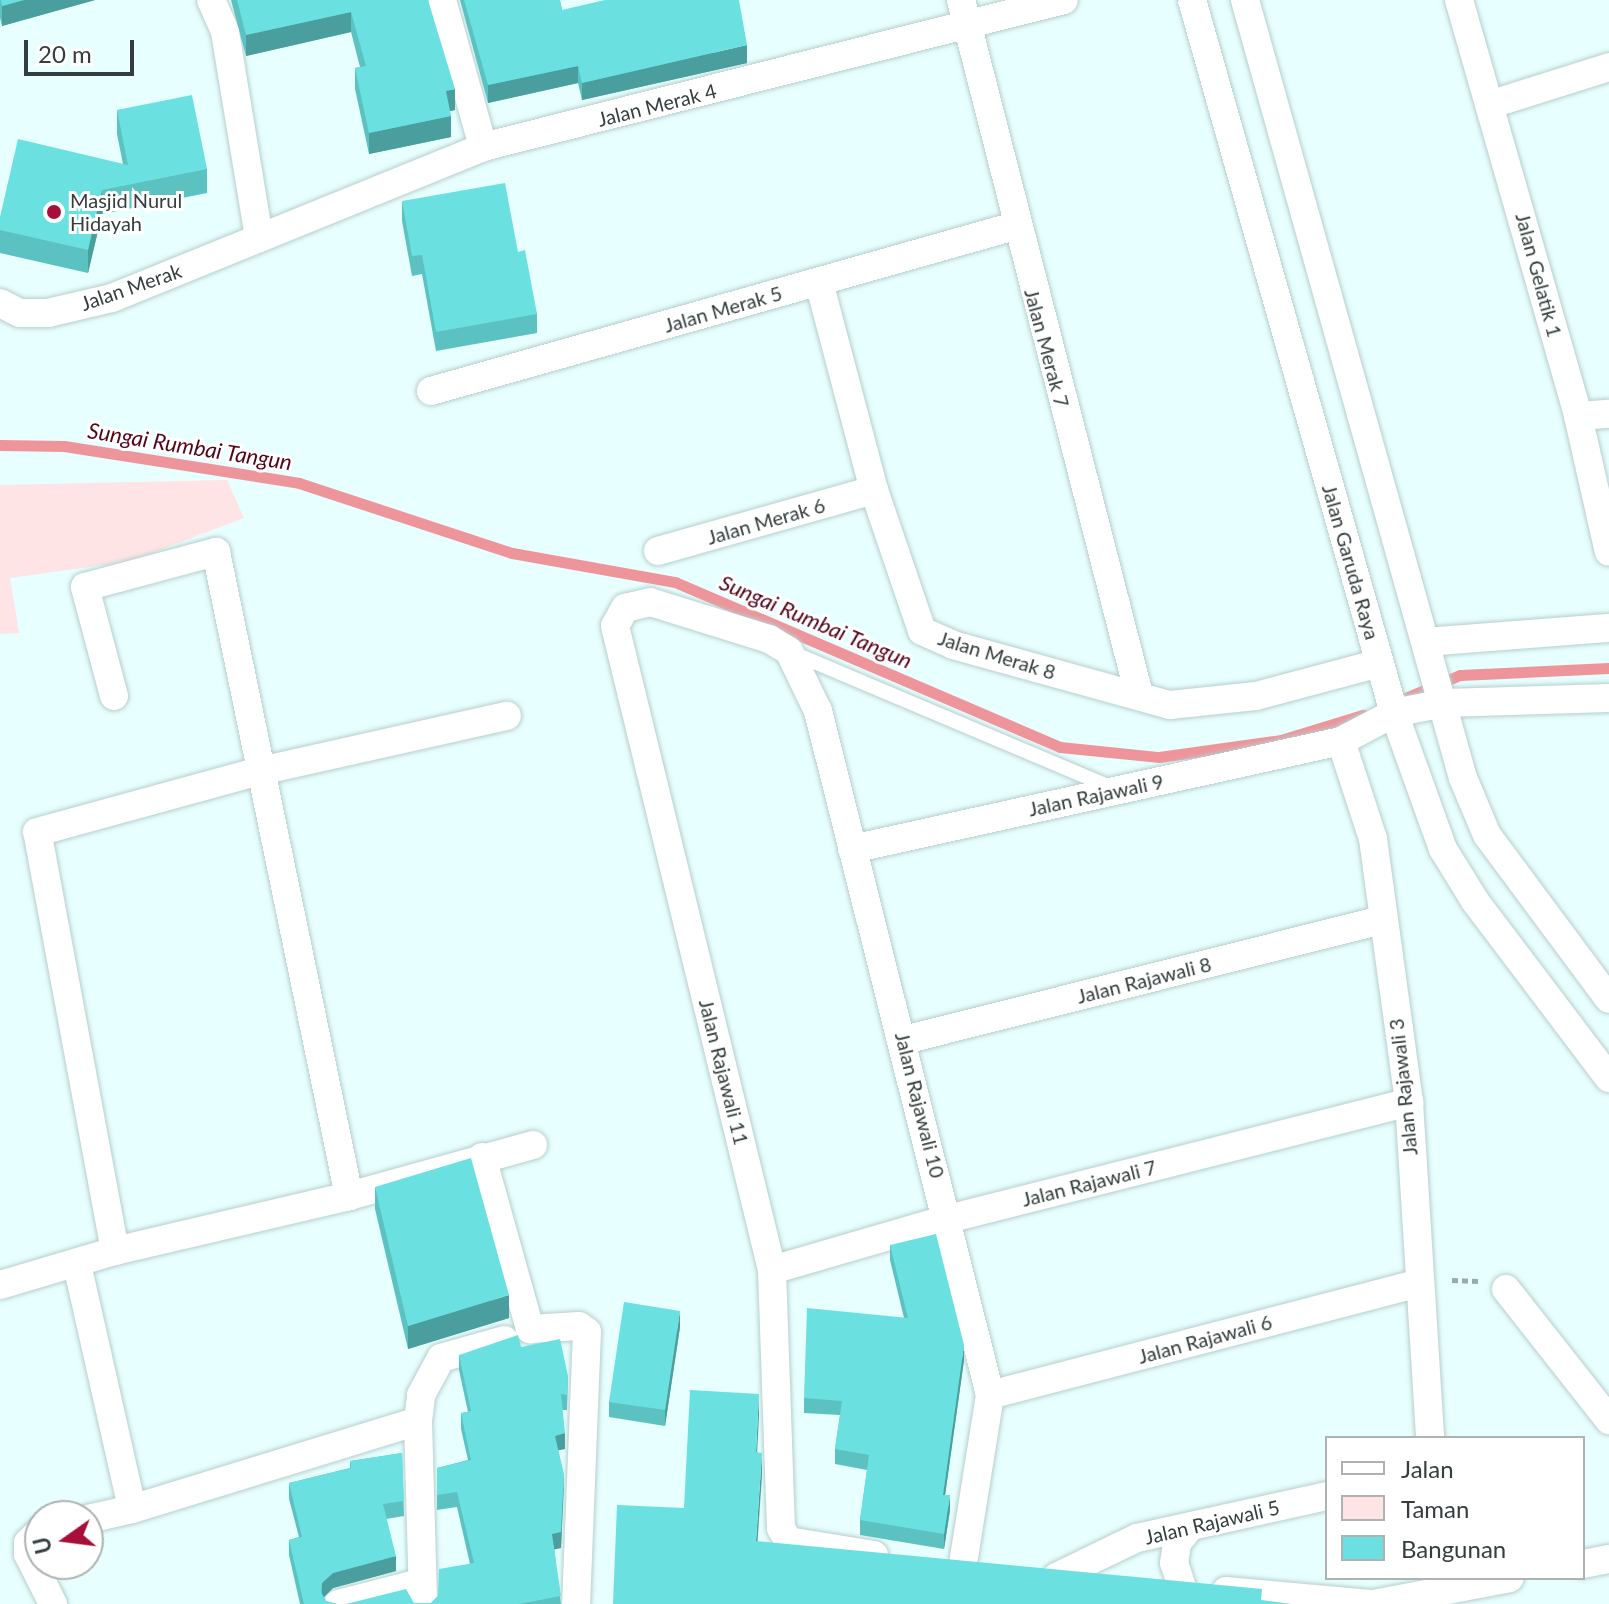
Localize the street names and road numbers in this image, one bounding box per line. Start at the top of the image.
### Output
street label: Jalan Merak 4 [595,79,719,131]
street label: Jalan Gelatik 1 [1511,210,1567,340]
street label: Jalan Merak [77,259,185,315]
street label: Jalan Merak 5 [661,281,785,337]
street label: Jalan Merak 7 [1020,286,1074,410]
street label: Jalan Garuda Raya [1317,482,1385,642]
street label: Jalan Merak 6 [704,493,828,549]
street label: Jalan Merak 8 [935,626,1059,684]
street label: Jalan Rajawali 9 [1026,769,1166,821]
street label: Jalan Rajawali 8 [1074,952,1214,1008]
street label: Jalan Rajawali 11 [694,997,754,1147]
street label: Jalan Rajawali 3 [1384,1017,1422,1157]
street label: Jalan Rajawali 10 [890,1030,950,1180]
street label: Jalan Rajawali 7 [1019,1155,1159,1211]
street label: Jalan Rajawali 6 [1135,1310,1275,1368]
street label: Jalan Rajawali 5 [1142,1495,1282,1549]

